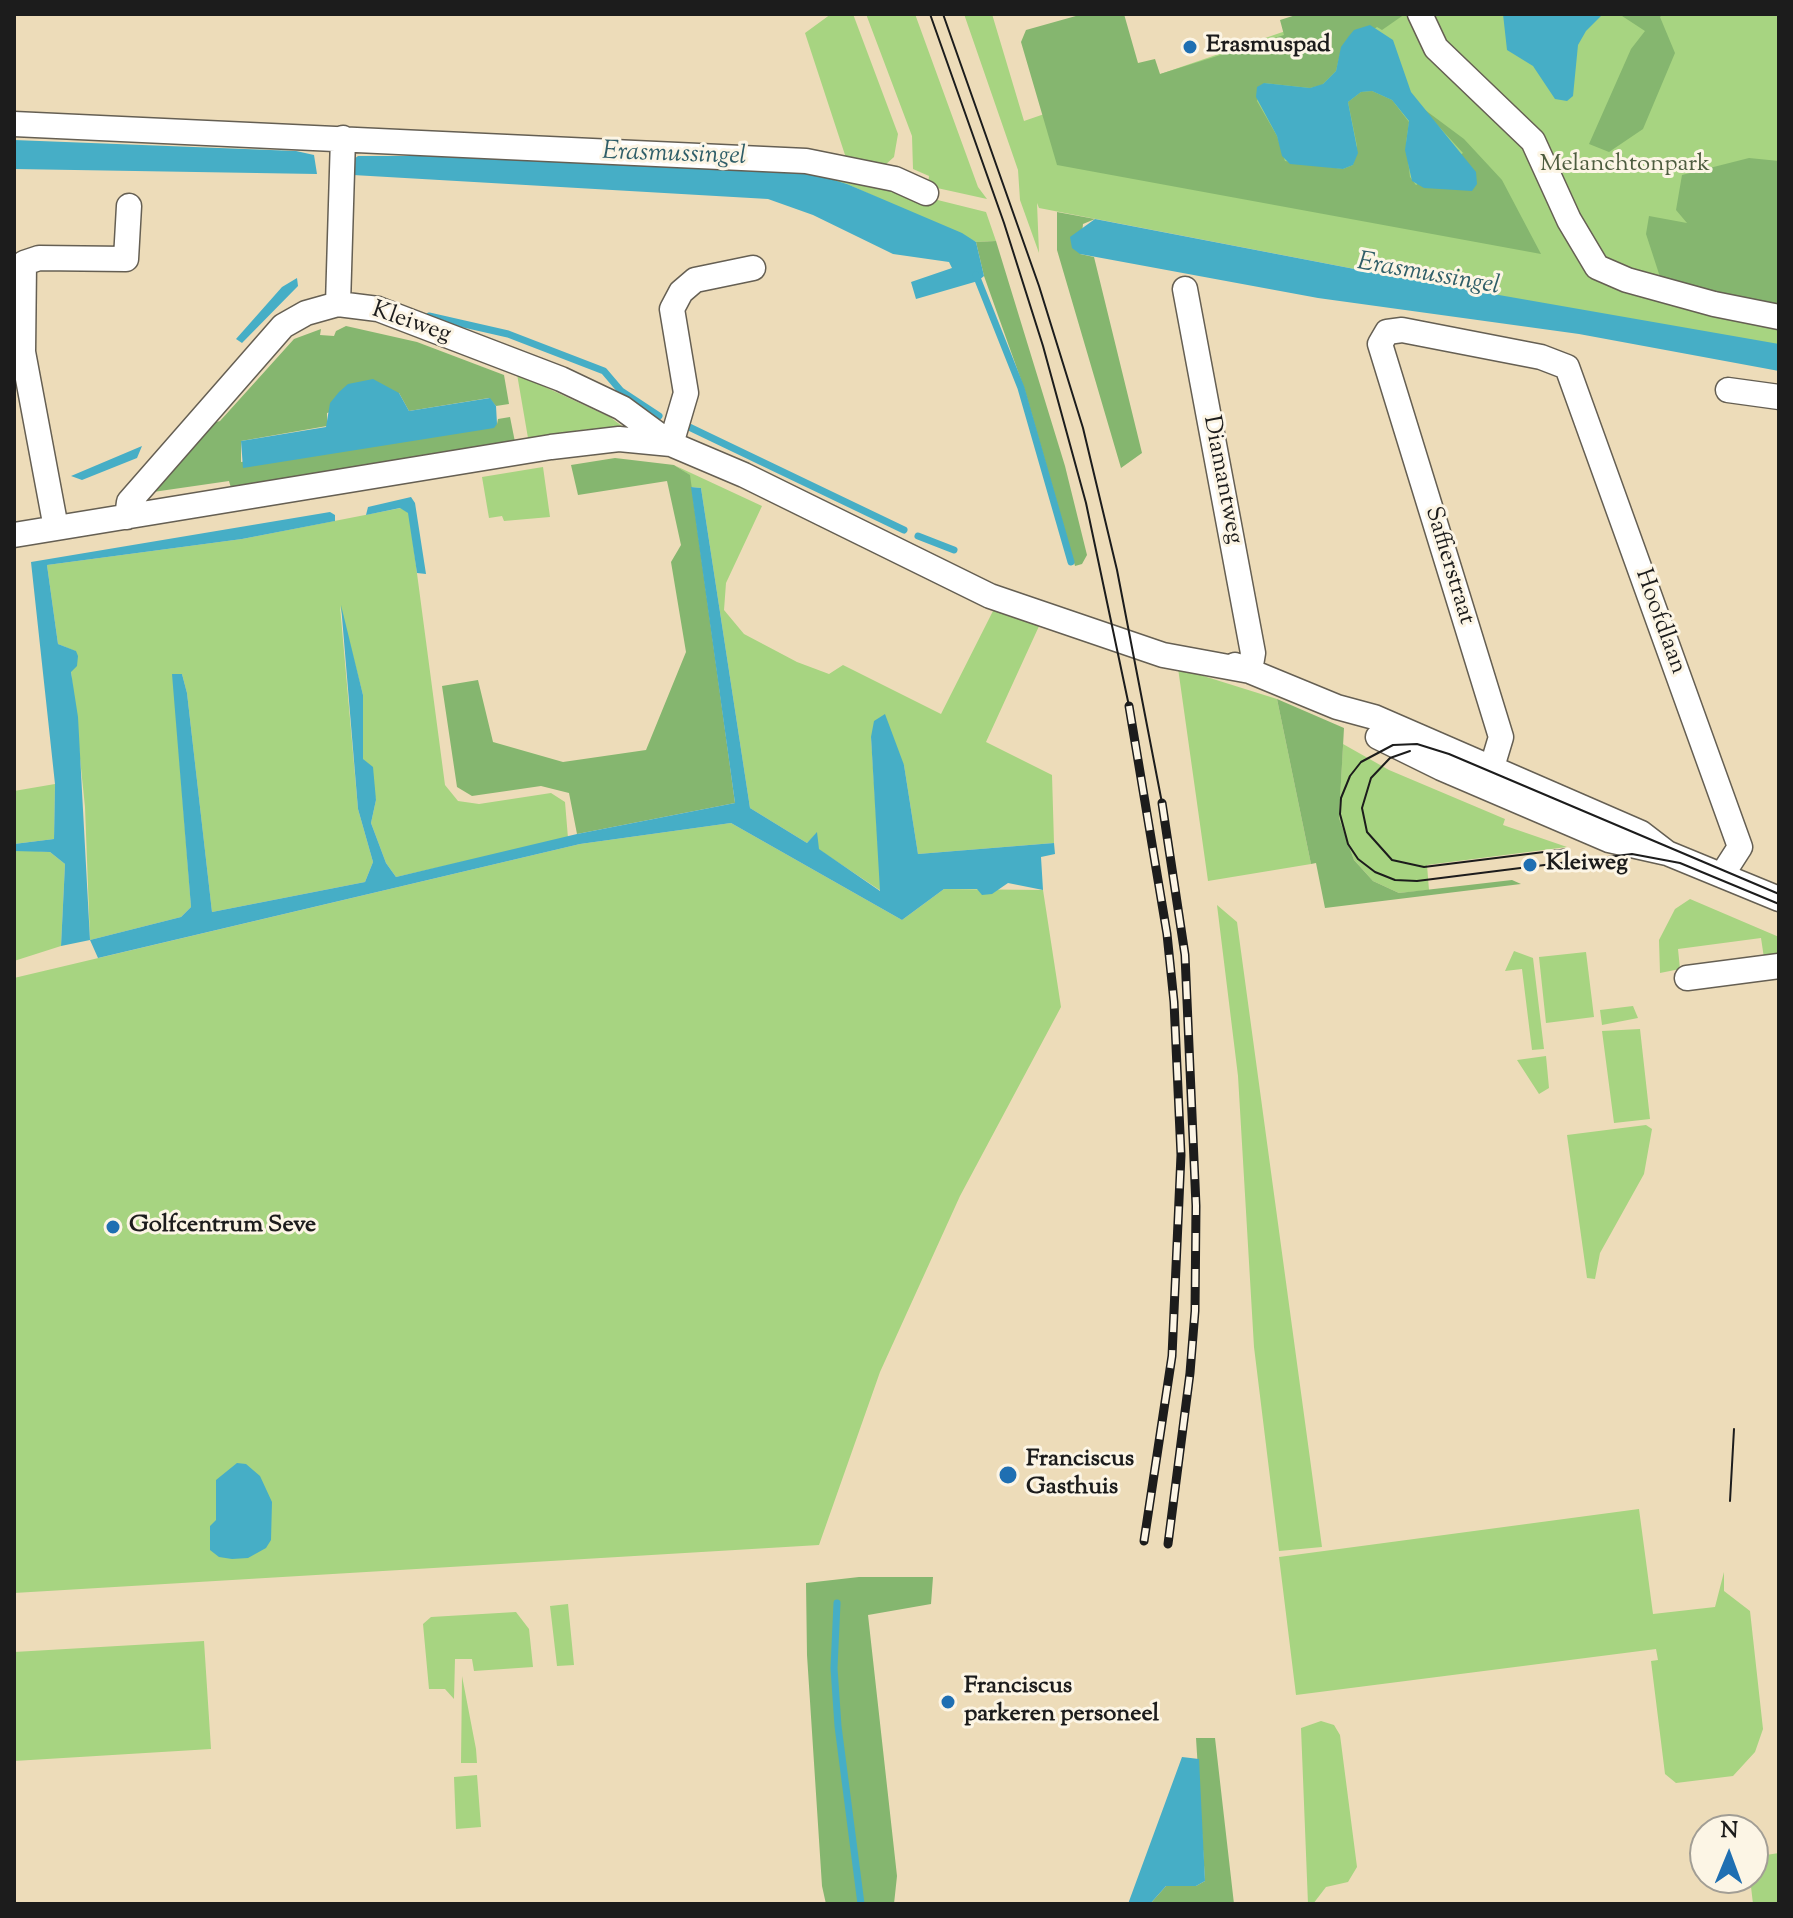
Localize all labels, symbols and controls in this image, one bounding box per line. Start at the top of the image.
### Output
place label: Erasmuspad [1206,33,1330,61]
marker: Erasmuspad [1181,38,1199,56]
water label: Erasmussingel [601,138,747,174]
park label: Melanchtonpark [1540,152,1710,180]
water label: Erasmussingel [1354,248,1502,304]
street label: Kleiweg [368,297,454,351]
street label: Diamantweg [1194,413,1248,547]
street label: Saffierstraat [1416,504,1480,628]
street label: Hoofdlaan [1627,566,1691,678]
place label: Kleiweg [1546,851,1628,879]
marker: Kleiweg [1521,856,1539,874]
place label: Golfcentrum Seve [129,1213,316,1241]
marker: Golfcentrum Seve [104,1218,122,1236]
place label: Franciscus Gasthuis [1026,1447,1134,1503]
marker: Franciscus Gasthuis [997,1464,1019,1486]
place label: Franciscus parkeren personeel [964,1674,1159,1730]
marker: Franciscus parkeren personeel [939,1693,957,1711]
north arrow [1689,1814,1769,1894]
text: N [1720,1816,1738,1848]

